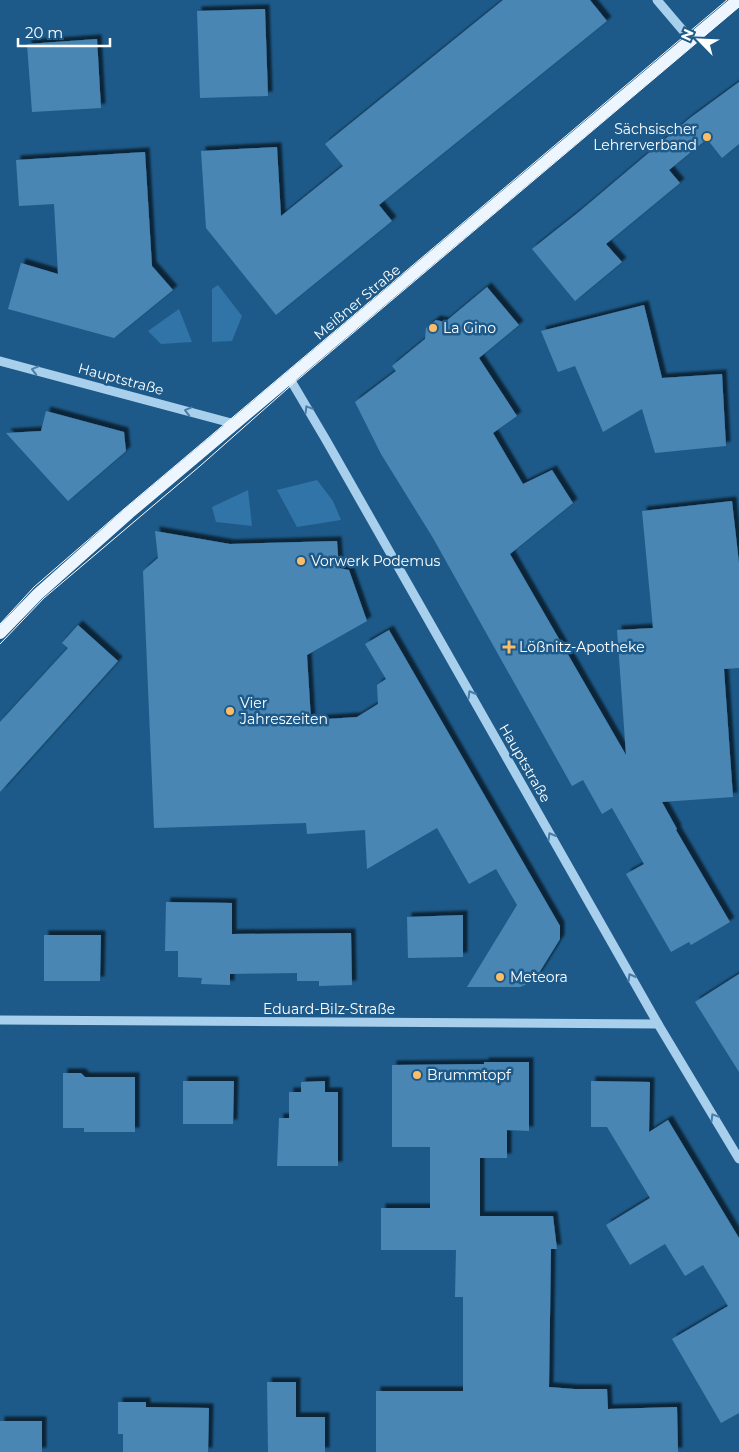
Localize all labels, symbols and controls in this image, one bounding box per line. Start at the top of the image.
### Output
scale bar [18,15,110,47]
north arrow [674,15,724,65]
text: 20 m [25,23,63,42]
text: N [677,26,698,44]
place label: Sächsischer Lehrerverband [593,120,697,154]
marker: Sächsischer Lehrerverband [701,131,713,143]
street label: Meißner Straße [310,261,404,343]
place label: La Gino [443,319,496,337]
marker: La Gino [427,322,439,334]
street label: Hauptstraße [76,359,166,399]
one-way arrow [31,365,39,376]
one-way arrow [183,406,192,417]
one-way arrow [304,406,314,415]
place label: Vorwerk Podemus [311,552,441,570]
marker: Vorwerk Podemus [295,555,307,567]
place label: Lößnitz-Apotheke [519,638,645,656]
marker: Lößnitz-Apotheke [503,641,515,653]
one-way arrow [467,691,477,700]
place label: Vier Jahreszeiten [239,694,328,728]
marker: Vier Jahreszeiten [224,705,236,717]
street label: Hauptstraße [495,720,555,806]
one-way arrow [547,832,557,841]
place label: Meteora [510,968,568,986]
marker: Meteora [494,971,506,983]
one-way arrow [628,973,638,982]
street label: Eduard-Bilz-Straße [263,1000,395,1018]
place label: Brummtopf [427,1066,512,1084]
marker: Brummtopf [411,1069,423,1081]
one-way arrow [710,1113,720,1122]

